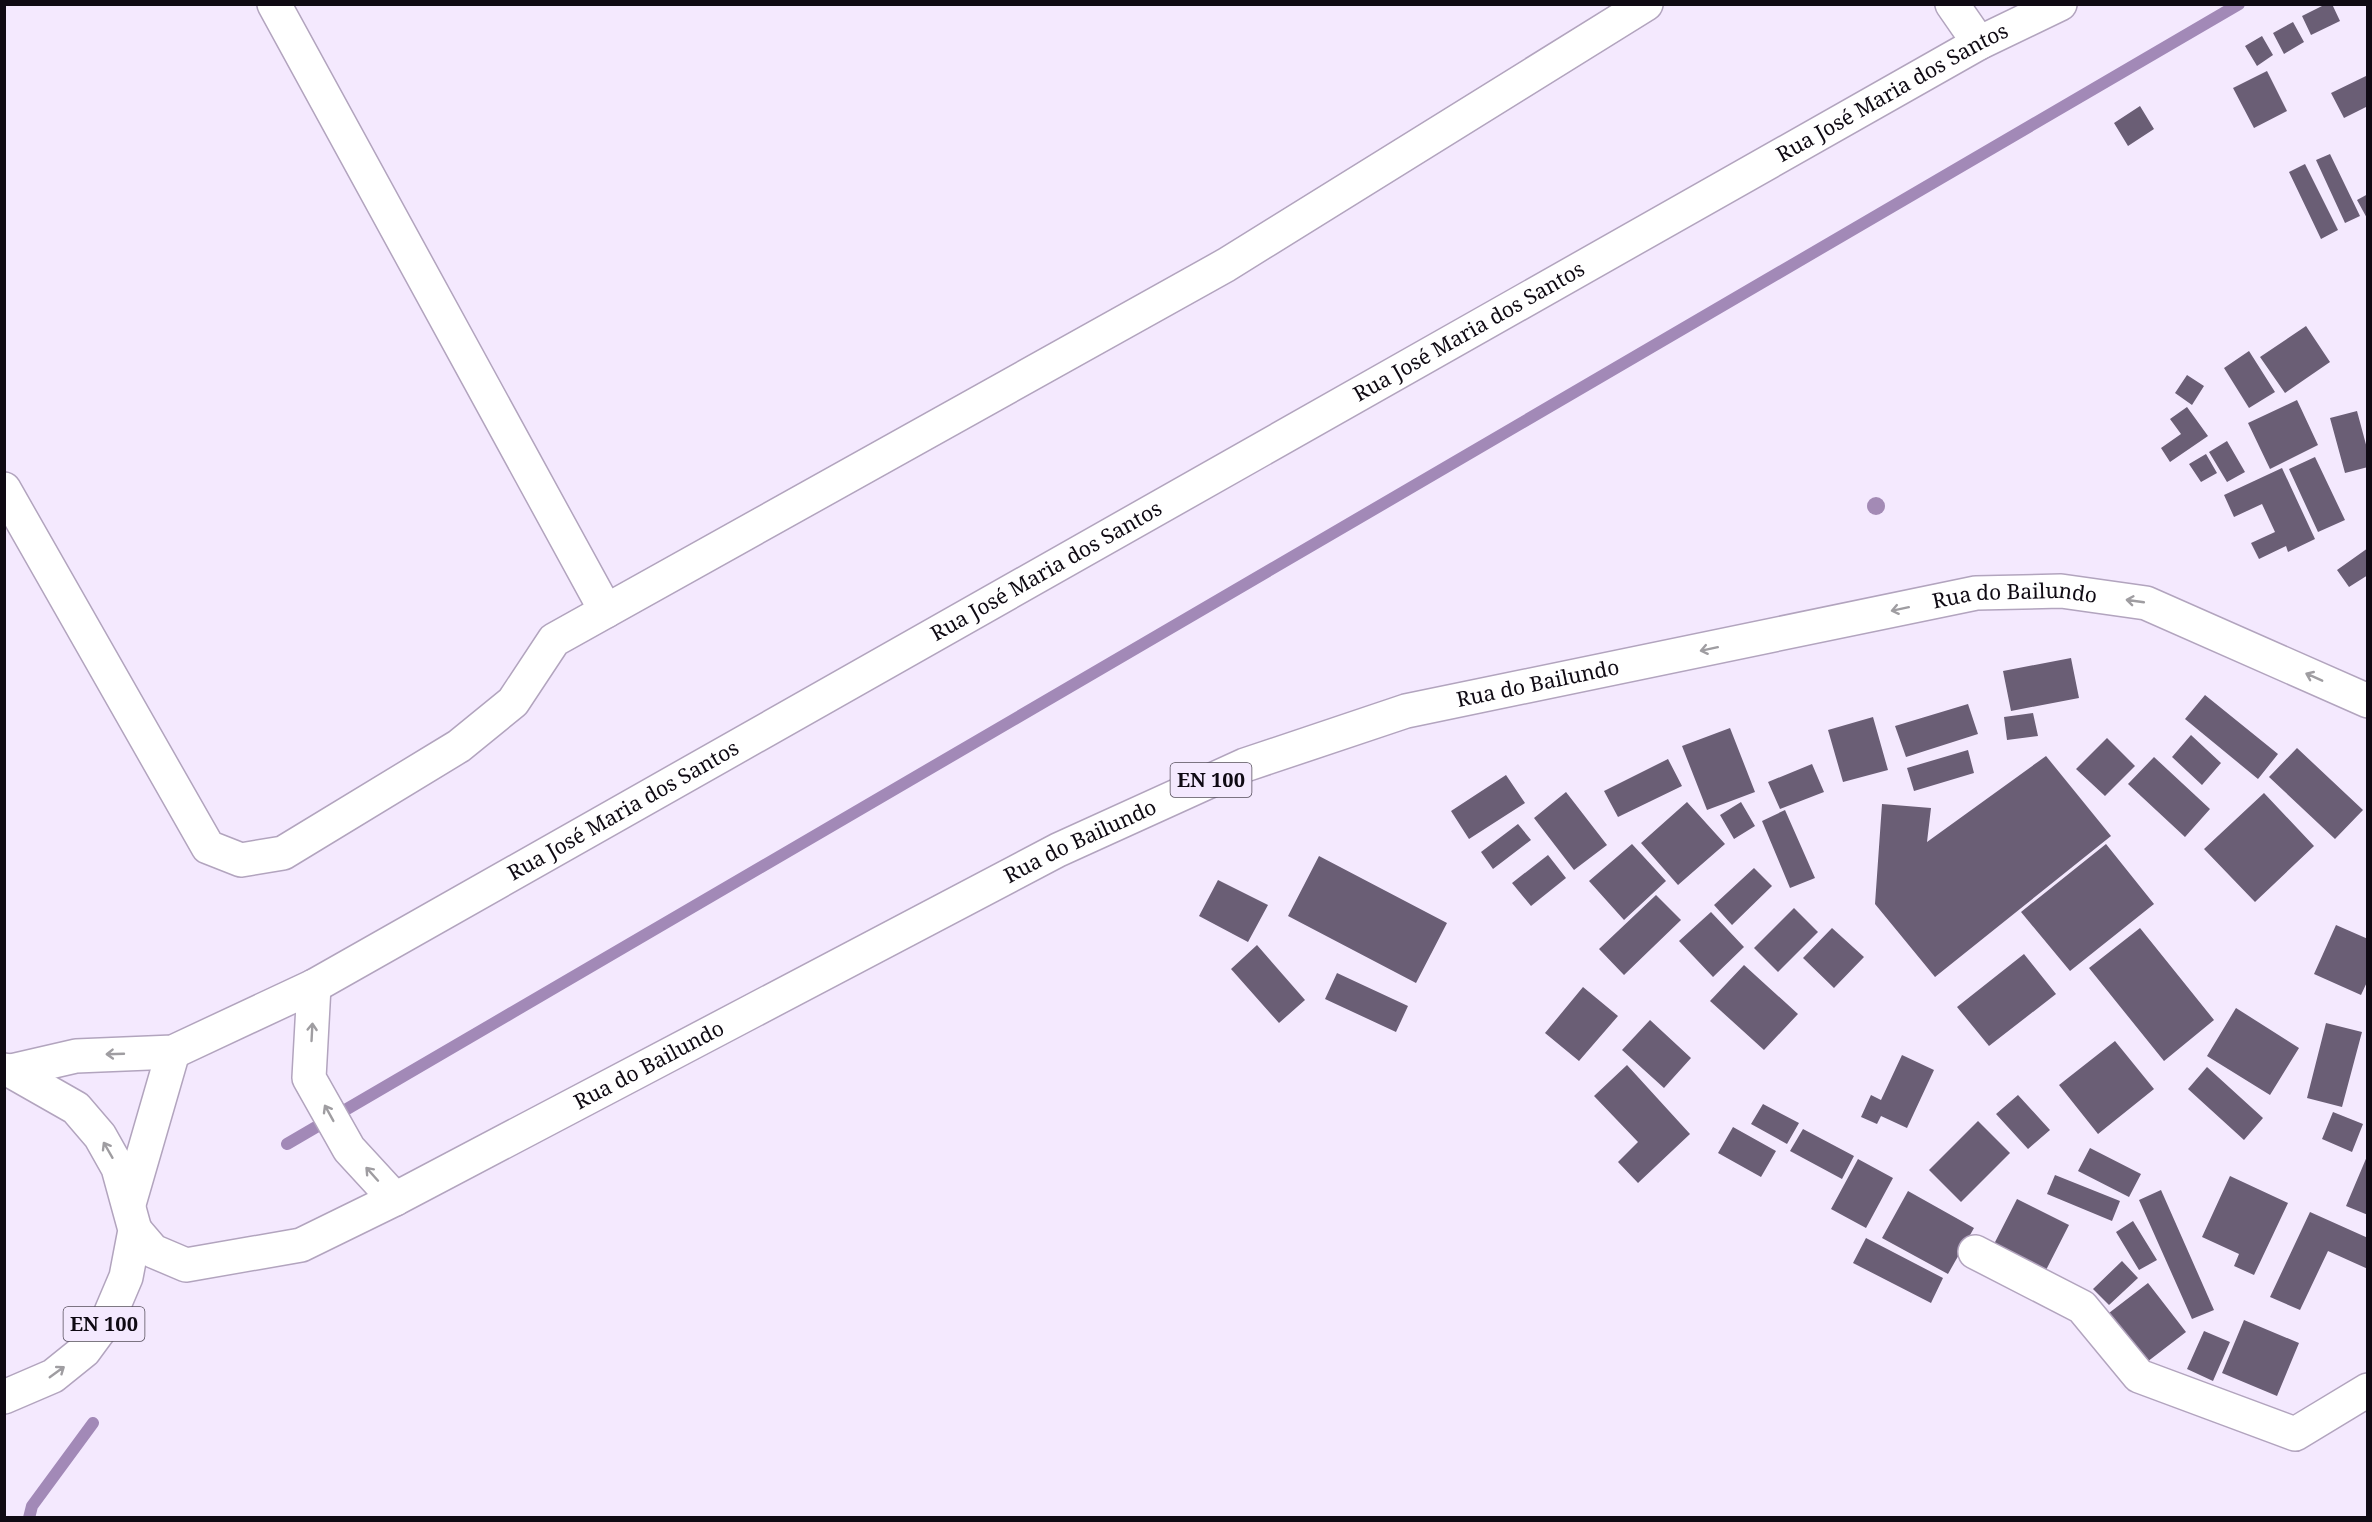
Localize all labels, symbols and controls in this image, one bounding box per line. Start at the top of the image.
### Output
street label: Rua José Maria dos Santos [1771,16,2012,168]
street label: Rua José Maria dos Santos [1348,254,1589,408]
street label: Rua José Maria dos Santos [925,494,1166,647]
street label: Rua do Bailundo [1930,576,2099,615]
one-way arrow [2125,596,2145,607]
one-way arrow [1891,604,1910,615]
one-way arrow [1700,644,1720,655]
street label: Rua do Bailundo [1454,652,1622,713]
one-way arrow [2305,671,2323,682]
street label: Rua José Maria dos Santos [502,733,744,887]
road number: EN 100 [1170,763,1252,797]
street label: Rua do Bailundo [999,792,1161,889]
street label: Rua do Bailundo [569,1013,728,1115]
one-way arrow [306,1022,317,1042]
one-way arrow [105,1049,125,1060]
one-way arrow [323,1105,334,1123]
one-way arrow [102,1142,114,1159]
one-way arrow [365,1167,379,1182]
road number: EN 100 [63,1307,144,1341]
one-way arrow [49,1366,65,1378]

